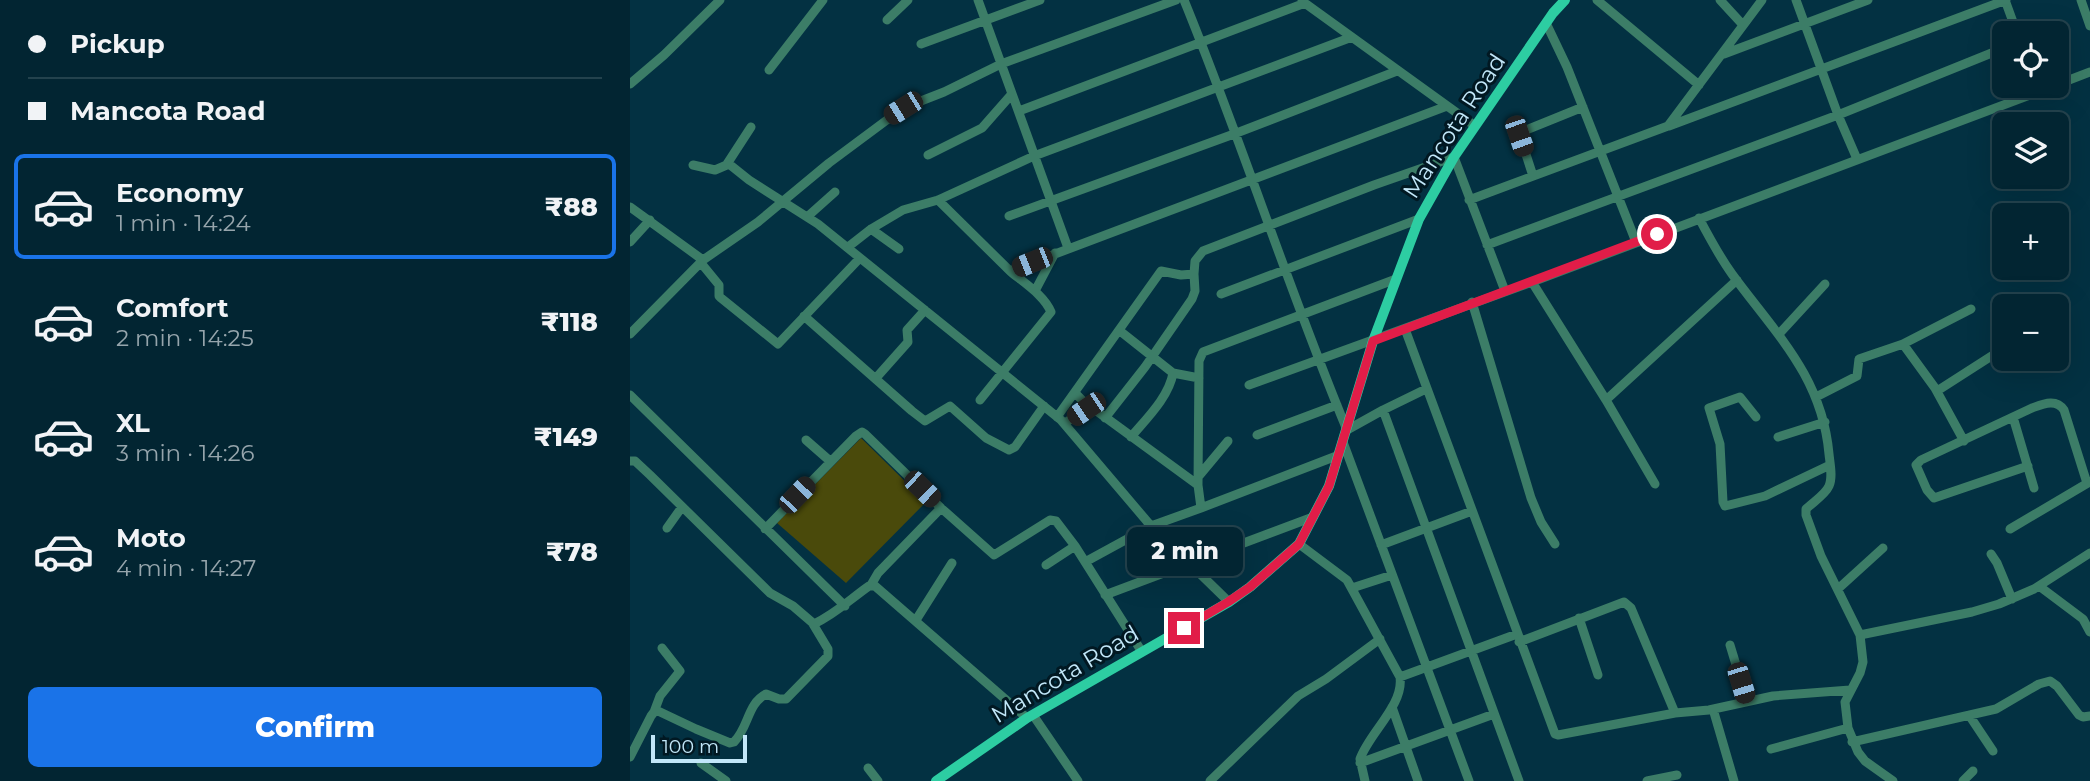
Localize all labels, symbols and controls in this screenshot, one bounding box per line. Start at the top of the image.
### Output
map controls [1992,21,2069,371]
button: locate [1992,21,2069,98]
text: Pickup [70,28,165,60]
street label: Mancota Road [1397,48,1511,204]
car [880,88,927,128]
text: Mancota Road [70,95,265,127]
button: layers [1992,112,2069,189]
car [1503,113,1536,159]
icon: car [32,175,95,238]
text: Economy [116,177,243,209]
text: ₹88 [544,191,598,223]
button: + [1992,203,2069,280]
text: 1 min · 14:24 [116,209,251,237]
route start [1641,218,1673,250]
car [1009,244,1056,280]
icon: car [32,290,95,353]
text: Comfort [116,292,228,324]
button: − [1992,294,2069,371]
text: ₹118 [541,306,598,338]
text: 2 min · 14:25 [116,324,254,352]
car [1063,389,1110,429]
icon: car [32,405,95,468]
text: XL [116,407,150,439]
text: ₹149 [533,421,598,453]
text: 3 min · 14:26 [116,439,255,467]
car [900,467,945,511]
car [775,473,820,517]
icon: car [32,520,95,583]
text: Moto [116,522,186,554]
callout: 2 min [1126,526,1242,576]
text: ₹78 [546,536,598,568]
text: 2 min [1151,537,1219,565]
text: 4 min · 14:27 [116,554,256,582]
route end [1168,612,1200,644]
street label: Mancota Road [986,619,1144,729]
car [1725,660,1758,706]
button: Confirm [28,687,602,767]
scale bar [651,732,747,764]
text: 100 m [662,735,719,758]

